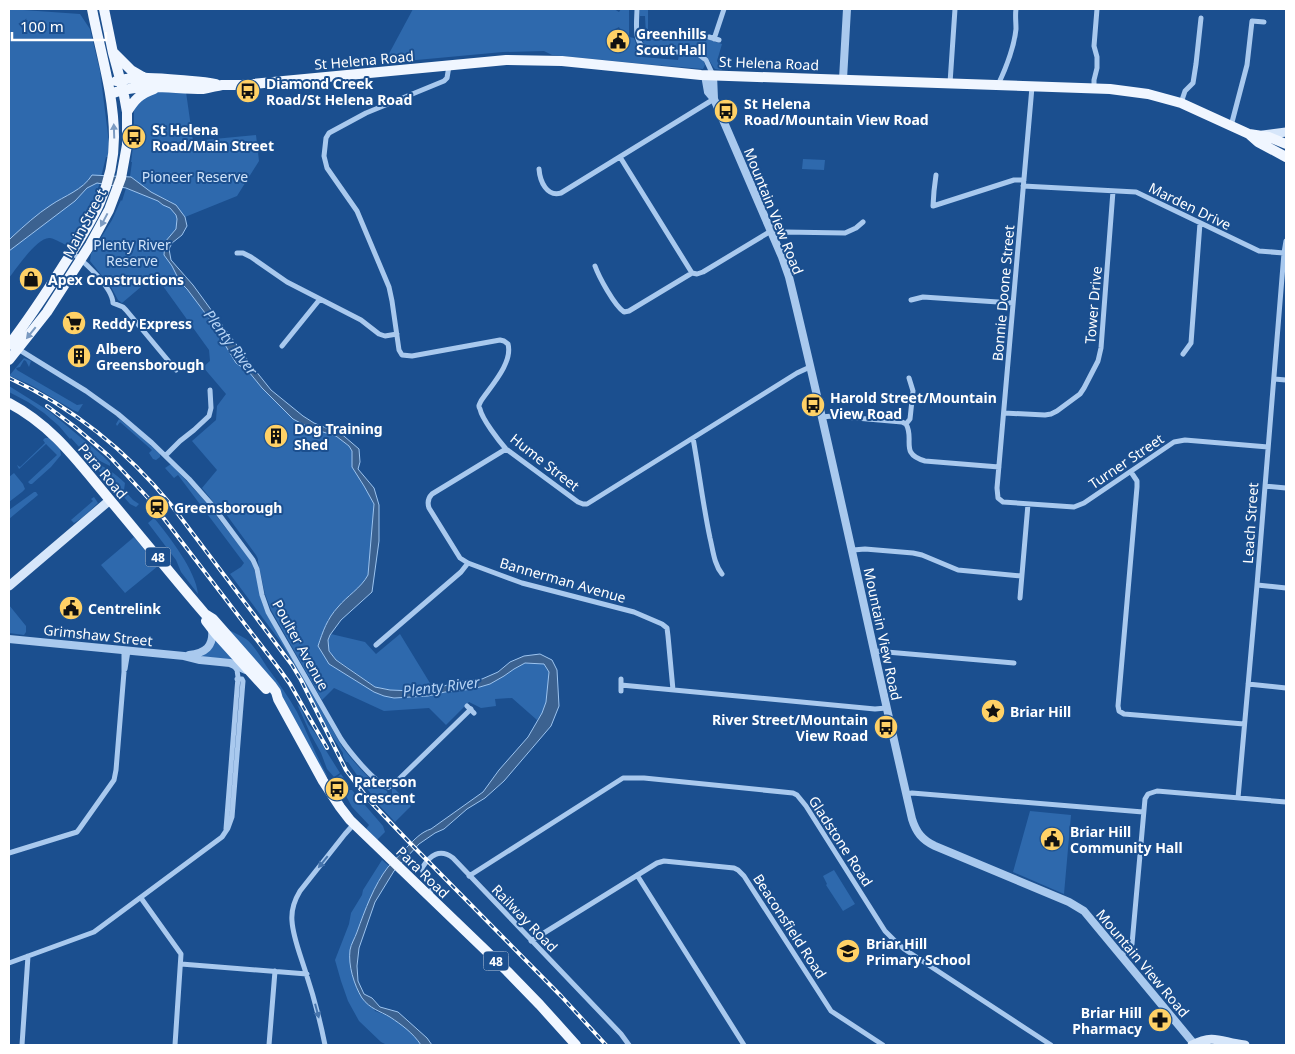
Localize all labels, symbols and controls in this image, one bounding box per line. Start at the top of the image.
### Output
scale bar [12,10,106,42]
text: 100 m [20,16,64,36]
place label: Greenhills Scout Hall [636,24,707,59]
public building icon: Greenhills Scout Hall [605,28,631,54]
street label: St Helena Road [313,46,415,74]
street label: St Helena Road [719,52,819,74]
place label: Diamond Creek Road/St Helena Road [266,74,412,109]
bus stop icon: Diamond Creek Road/St Helena Road [235,78,261,104]
place label: St Helena Road/Mountain View Road [744,94,929,129]
bus stop icon: St Helena Road/Mountain View Road [713,98,739,124]
place label: St Helena Road/Main Street [152,120,274,155]
one-way arrow [109,123,117,139]
bus stop icon: St Helena Road/Main Street [121,124,147,150]
street label: Mountain View Road [740,145,808,277]
park label: Pioneer Reserve [142,167,248,186]
street label: Marden Drive [1146,178,1234,234]
street label: Main Street [58,185,110,261]
one-way arrow [100,212,108,227]
street label: Bonnie Doone Street [988,224,1018,362]
park label: Plenty River Reserve [93,235,171,270]
street label: Tower Drive [1080,265,1106,345]
shop icon: Apex Constructions [18,266,44,292]
place label: Apex Constructions [48,270,184,289]
water label: Plenty River [200,305,263,380]
supermarket icon: Reddy Express [61,310,87,336]
place label: Reddy Express [92,314,192,333]
one-way arrow [25,326,36,339]
place label: Albero Greensborough [96,339,204,374]
building icon: Albero Greensborough [66,343,92,369]
place label: Harold Street/Mountain View Road [830,388,997,423]
bus stop icon: Harold Street/Mountain View Road [800,392,826,418]
place label: Dog Training Shed [294,419,383,454]
building icon: Dog Training Shed [263,423,289,449]
street label: Hume Street [507,429,583,495]
street label: Turner Street [1085,429,1167,493]
street label: Para Road [74,439,132,503]
street label: Leach Street [1238,482,1262,564]
station icon: Greensborough [144,494,170,520]
place label: Greensborough [174,498,282,517]
road number: 48 [146,548,170,566]
street label: Bannerman Avenue [498,553,628,607]
street label: Mountain View Road [860,566,906,702]
public building icon: Centrelink [58,595,84,621]
street label: Poulter Avenue [268,596,334,694]
place label: Centrelink [88,599,161,618]
street label: Grimshaw Street [42,620,154,650]
water label: Plenty River [401,671,482,701]
place icon: Briar Hill [980,698,1006,724]
place label: Briar Hill [1010,702,1071,721]
place label: River Street/Mountain View Road [712,710,868,745]
bus stop icon: River Street/Mountain View Road [873,714,899,740]
place label: Paterson Crescent [354,772,417,807]
bus stop icon: Paterson Crescent [324,776,350,802]
street label: Gladstone Road [805,792,877,890]
place label: Briar Hill Community Hall [1070,822,1183,857]
public building icon: Briar Hill Community Hall [1039,826,1065,852]
street label: Para Road [392,842,454,902]
one-way arrow [318,855,329,868]
street label: Beaconsfield Road [749,870,831,982]
street label: Railway Road [488,880,562,956]
street label: Mountain View Road [1092,905,1194,1021]
place label: Briar Hill Primary School [866,934,971,969]
school or university icon: Briar Hill Primary School [835,938,861,964]
road number: 48 [484,951,508,970]
one-way arrow [313,1003,321,1018]
place label: Briar Hill Pharmacy [1072,1003,1142,1038]
pharmacy icon: Briar Hill Pharmacy [1147,1007,1173,1033]

